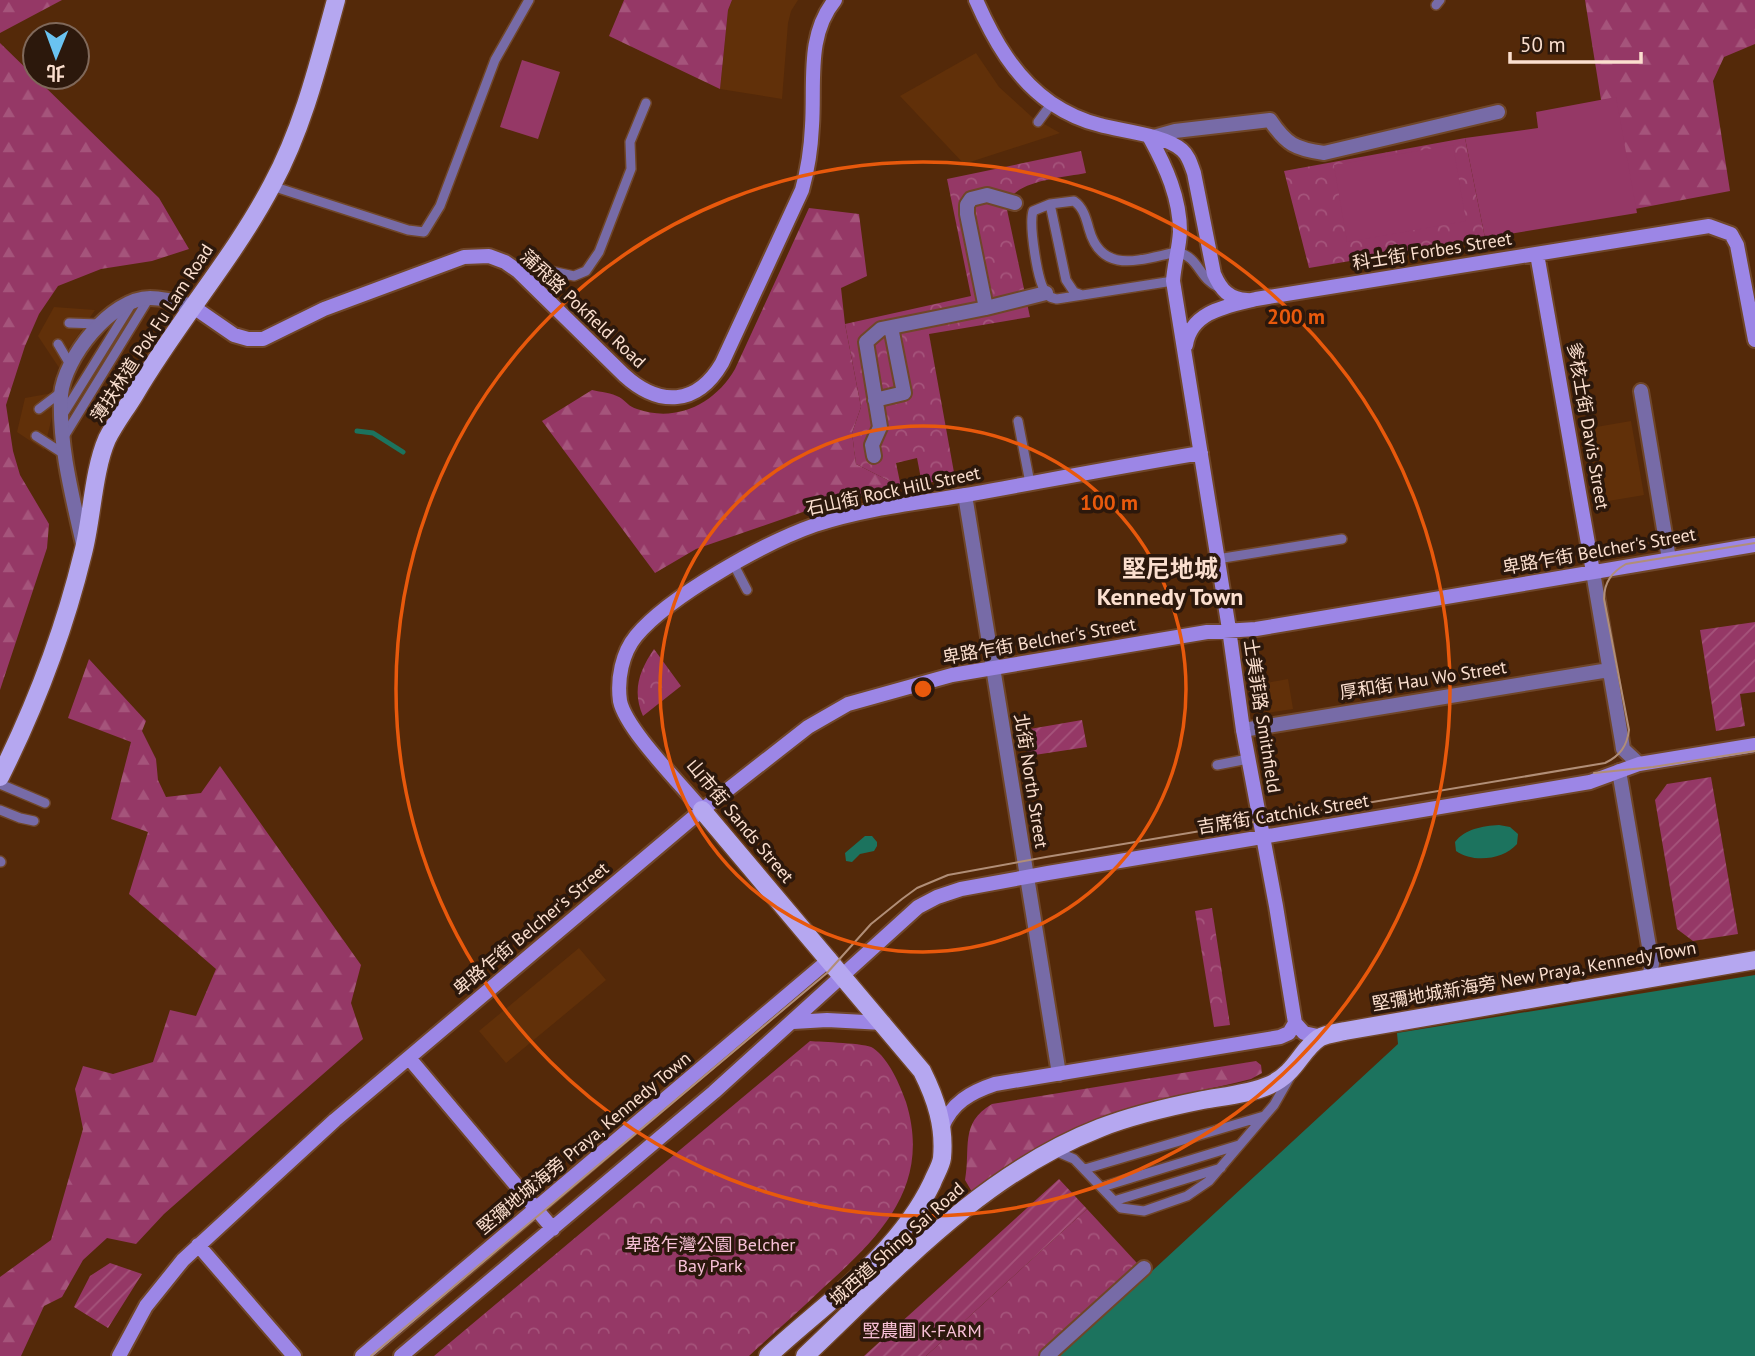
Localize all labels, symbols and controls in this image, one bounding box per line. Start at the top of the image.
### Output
north arrow [21,21,91,91]
scale bar [1510,21,1641,65]
text: 50 m [1520,31,1566,58]
text: 北 [46,61,65,85]
street label: 科士街 Forbes Street [1351,227,1513,274]
street label: 薄扶林道 Pok Fu Lam Road [85,239,218,426]
street label: 蒲飛路 Pokfield Road [516,245,651,373]
text: 200 m [1267,303,1325,330]
street label: 爹核士街 Davis Street [1562,341,1615,511]
street label: 石山街 Rock Hill Street [804,461,982,520]
text: 100 m [1080,489,1138,516]
street label: 卑路乍街 Belcher's Street [1500,522,1697,579]
district label: 堅尼地城 Kennedy Town [1097,553,1243,612]
street label: 卑路乍街 Belcher's Street [940,612,1137,669]
street label: 士美菲路 Smithfield [1239,637,1286,795]
street label: 厚和街 Hau Wo Street [1338,655,1508,704]
centre of rings [911,677,935,701]
street label: 北街 North Street [1010,712,1053,850]
street label: 山市街 Sands Street [682,754,799,888]
street label: 吉席街 Catchick Street [1196,789,1370,838]
street label: 卑路乍街 Belcher's Street [448,857,613,1000]
street label: 堅彌地城新海旁 New Praya, Kennedy Town [1370,936,1698,1015]
street label: 堅彌地城海旁 Praya, Kennedy Town [472,1046,695,1239]
street label: 城西道 Shing Sai Road [824,1177,969,1310]
park label: 卑路乍灣公園 Belcher Bay Park [625,1233,795,1277]
park label: 堅農圃 K-FARM [862,1319,982,1342]

